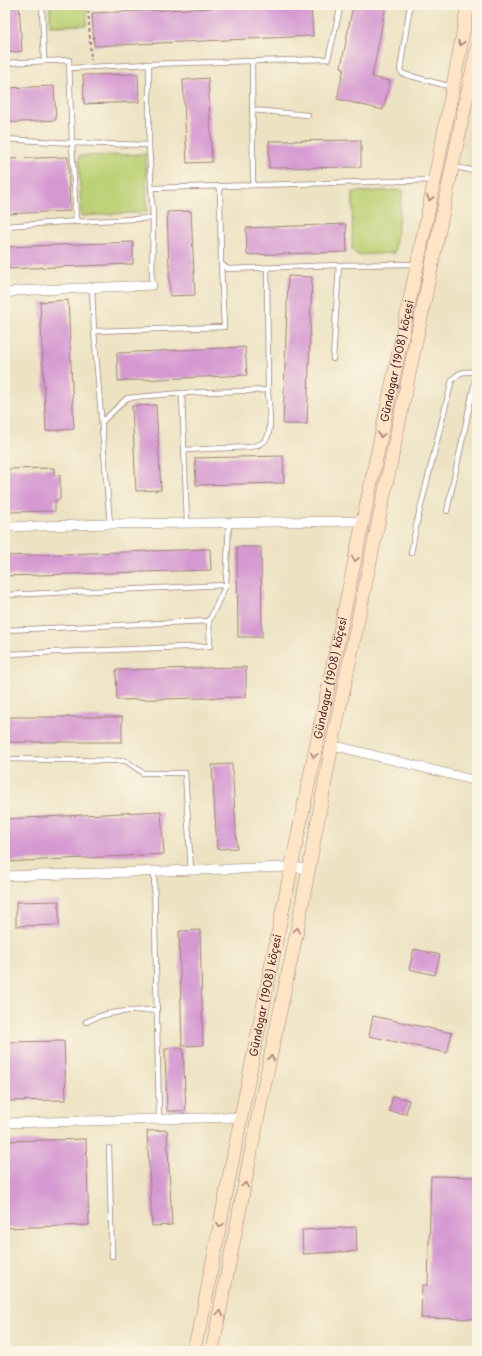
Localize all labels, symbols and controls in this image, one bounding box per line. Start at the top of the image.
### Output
one-way arrow [457,40,466,46]
one-way arrow [427,195,435,202]
street label: Gündogar (1908) köçesi [375,298,418,424]
one-way arrow [377,432,385,438]
one-way arrow [351,556,360,562]
street label: Gündogar (1908) köçesi [309,615,351,740]
one-way arrow [311,752,319,758]
one-way arrow [292,927,301,934]
street label: Gündogar (1908) köçesi [244,933,285,1058]
one-way arrow [266,1055,274,1061]
one-way arrow [240,1182,249,1188]
one-way arrow [216,1222,224,1229]
one-way arrow [215,1310,224,1316]

